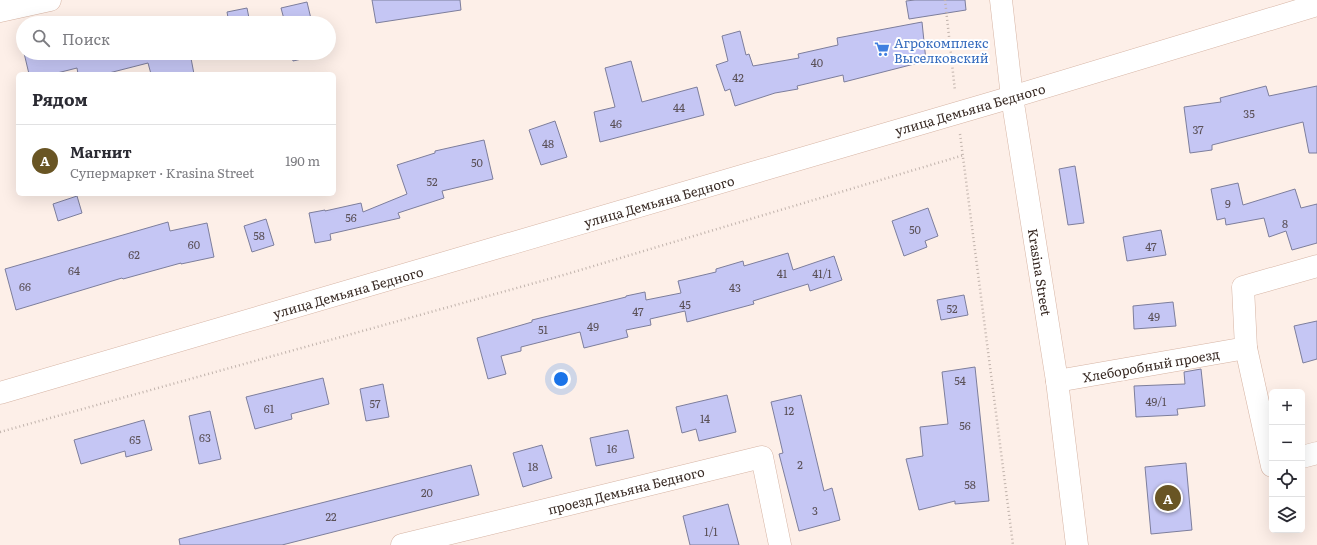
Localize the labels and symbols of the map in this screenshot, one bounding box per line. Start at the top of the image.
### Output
place label: Агрокомплекс Выселковский [894,33,989,67]
supermarket icon: Агрокомплекс Выселковский [873,40,891,58]
house number: 40 [811,54,823,70]
house number: 42 [732,69,744,85]
street label: улица Демьяна Бедного [893,78,1048,140]
house number: 44 [673,99,685,115]
house number: 35 [1243,105,1255,121]
house number: 46 [610,115,622,131]
house number: 37 [1192,121,1204,137]
house number: 48 [542,135,554,151]
house number: 50 [471,154,483,170]
street label: улица Демьяна Бедного [582,170,737,232]
house number: 52 [426,173,438,189]
house number: 9 [1225,195,1231,211]
house number: 56 [345,209,357,225]
house number: 8 [1282,215,1288,231]
house number: 50 [909,221,921,237]
house number: 58 [253,227,265,243]
street label: Krasina Street [1024,227,1056,318]
house number: 60 [188,236,200,252]
house number: 47 [1145,238,1157,254]
house number: 62 [128,246,140,262]
street label: улица Демьяна Бедного [271,261,426,323]
house number: 64 [68,262,80,278]
house number: 41 [777,265,788,281]
house number: 41/1 [812,265,832,281]
house number: 66 [19,278,31,294]
house number: 43 [729,279,741,295]
house number: 45 [679,296,691,312]
house number: 52 [946,300,958,316]
house number: 47 [632,303,644,319]
house number: 49 [1148,308,1160,324]
house number: 49 [587,318,599,334]
house number: 51 [538,321,549,337]
street label: Хлеборобный проезд [1081,344,1221,386]
your location [551,369,571,389]
house number: 54 [954,372,966,388]
house number: 49/1 [1146,393,1167,409]
house number: 57 [369,395,381,411]
house number: 61 [264,400,275,416]
house number: 12 [784,402,794,418]
house number: 14 [700,410,710,426]
house number: 56 [959,417,971,433]
house number: 63 [199,429,211,445]
house number: 65 [129,431,141,447]
house number: 16 [607,440,617,456]
house number: 2 [797,456,803,472]
house number: 18 [528,458,538,474]
street label: проезд Демьяна Бедного [546,461,707,519]
house number: 58 [964,476,976,492]
pin: A [1155,483,1181,513]
house number: 20 [421,484,433,500]
house number: 3 [812,502,818,518]
house number: 22 [325,508,337,524]
house number: 1/1 [704,523,718,539]

